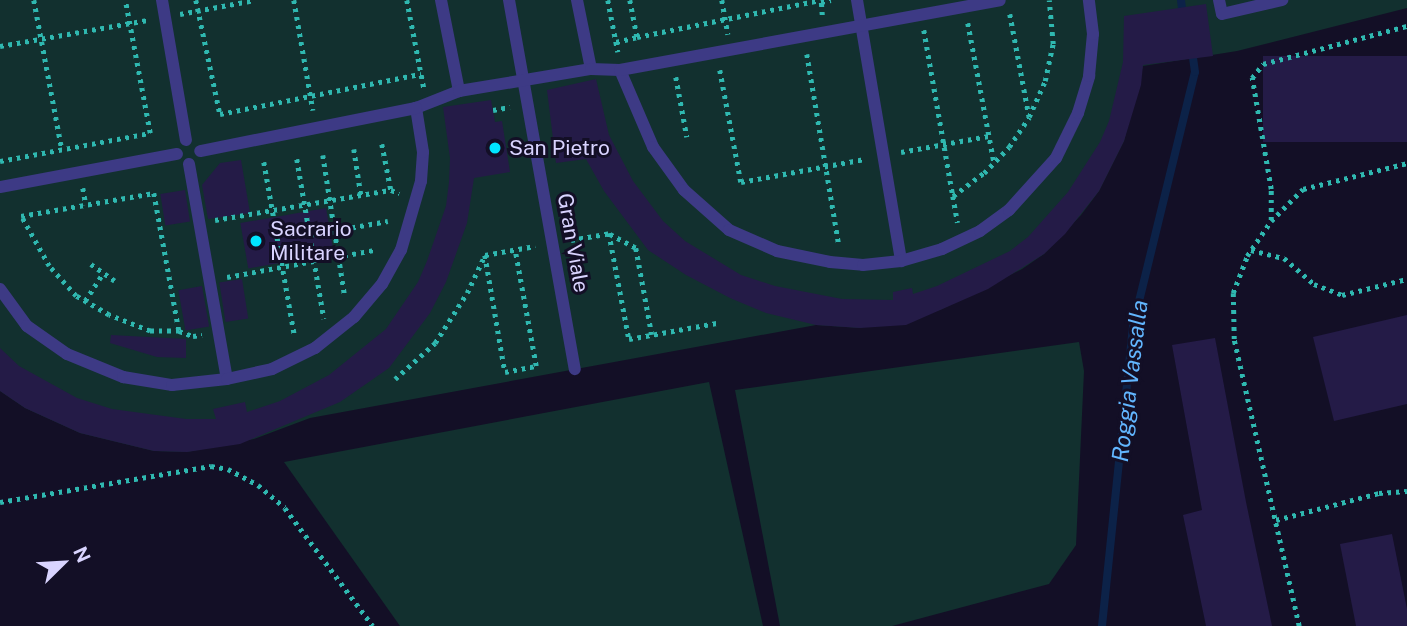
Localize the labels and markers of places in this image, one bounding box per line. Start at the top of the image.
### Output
place label: San Pietro [509,135,610,161]
marker: San Pietro [487,140,503,156]
place label: Sacrario Militare [270,216,352,266]
marker: Sacrario Militare [248,233,264,249]

